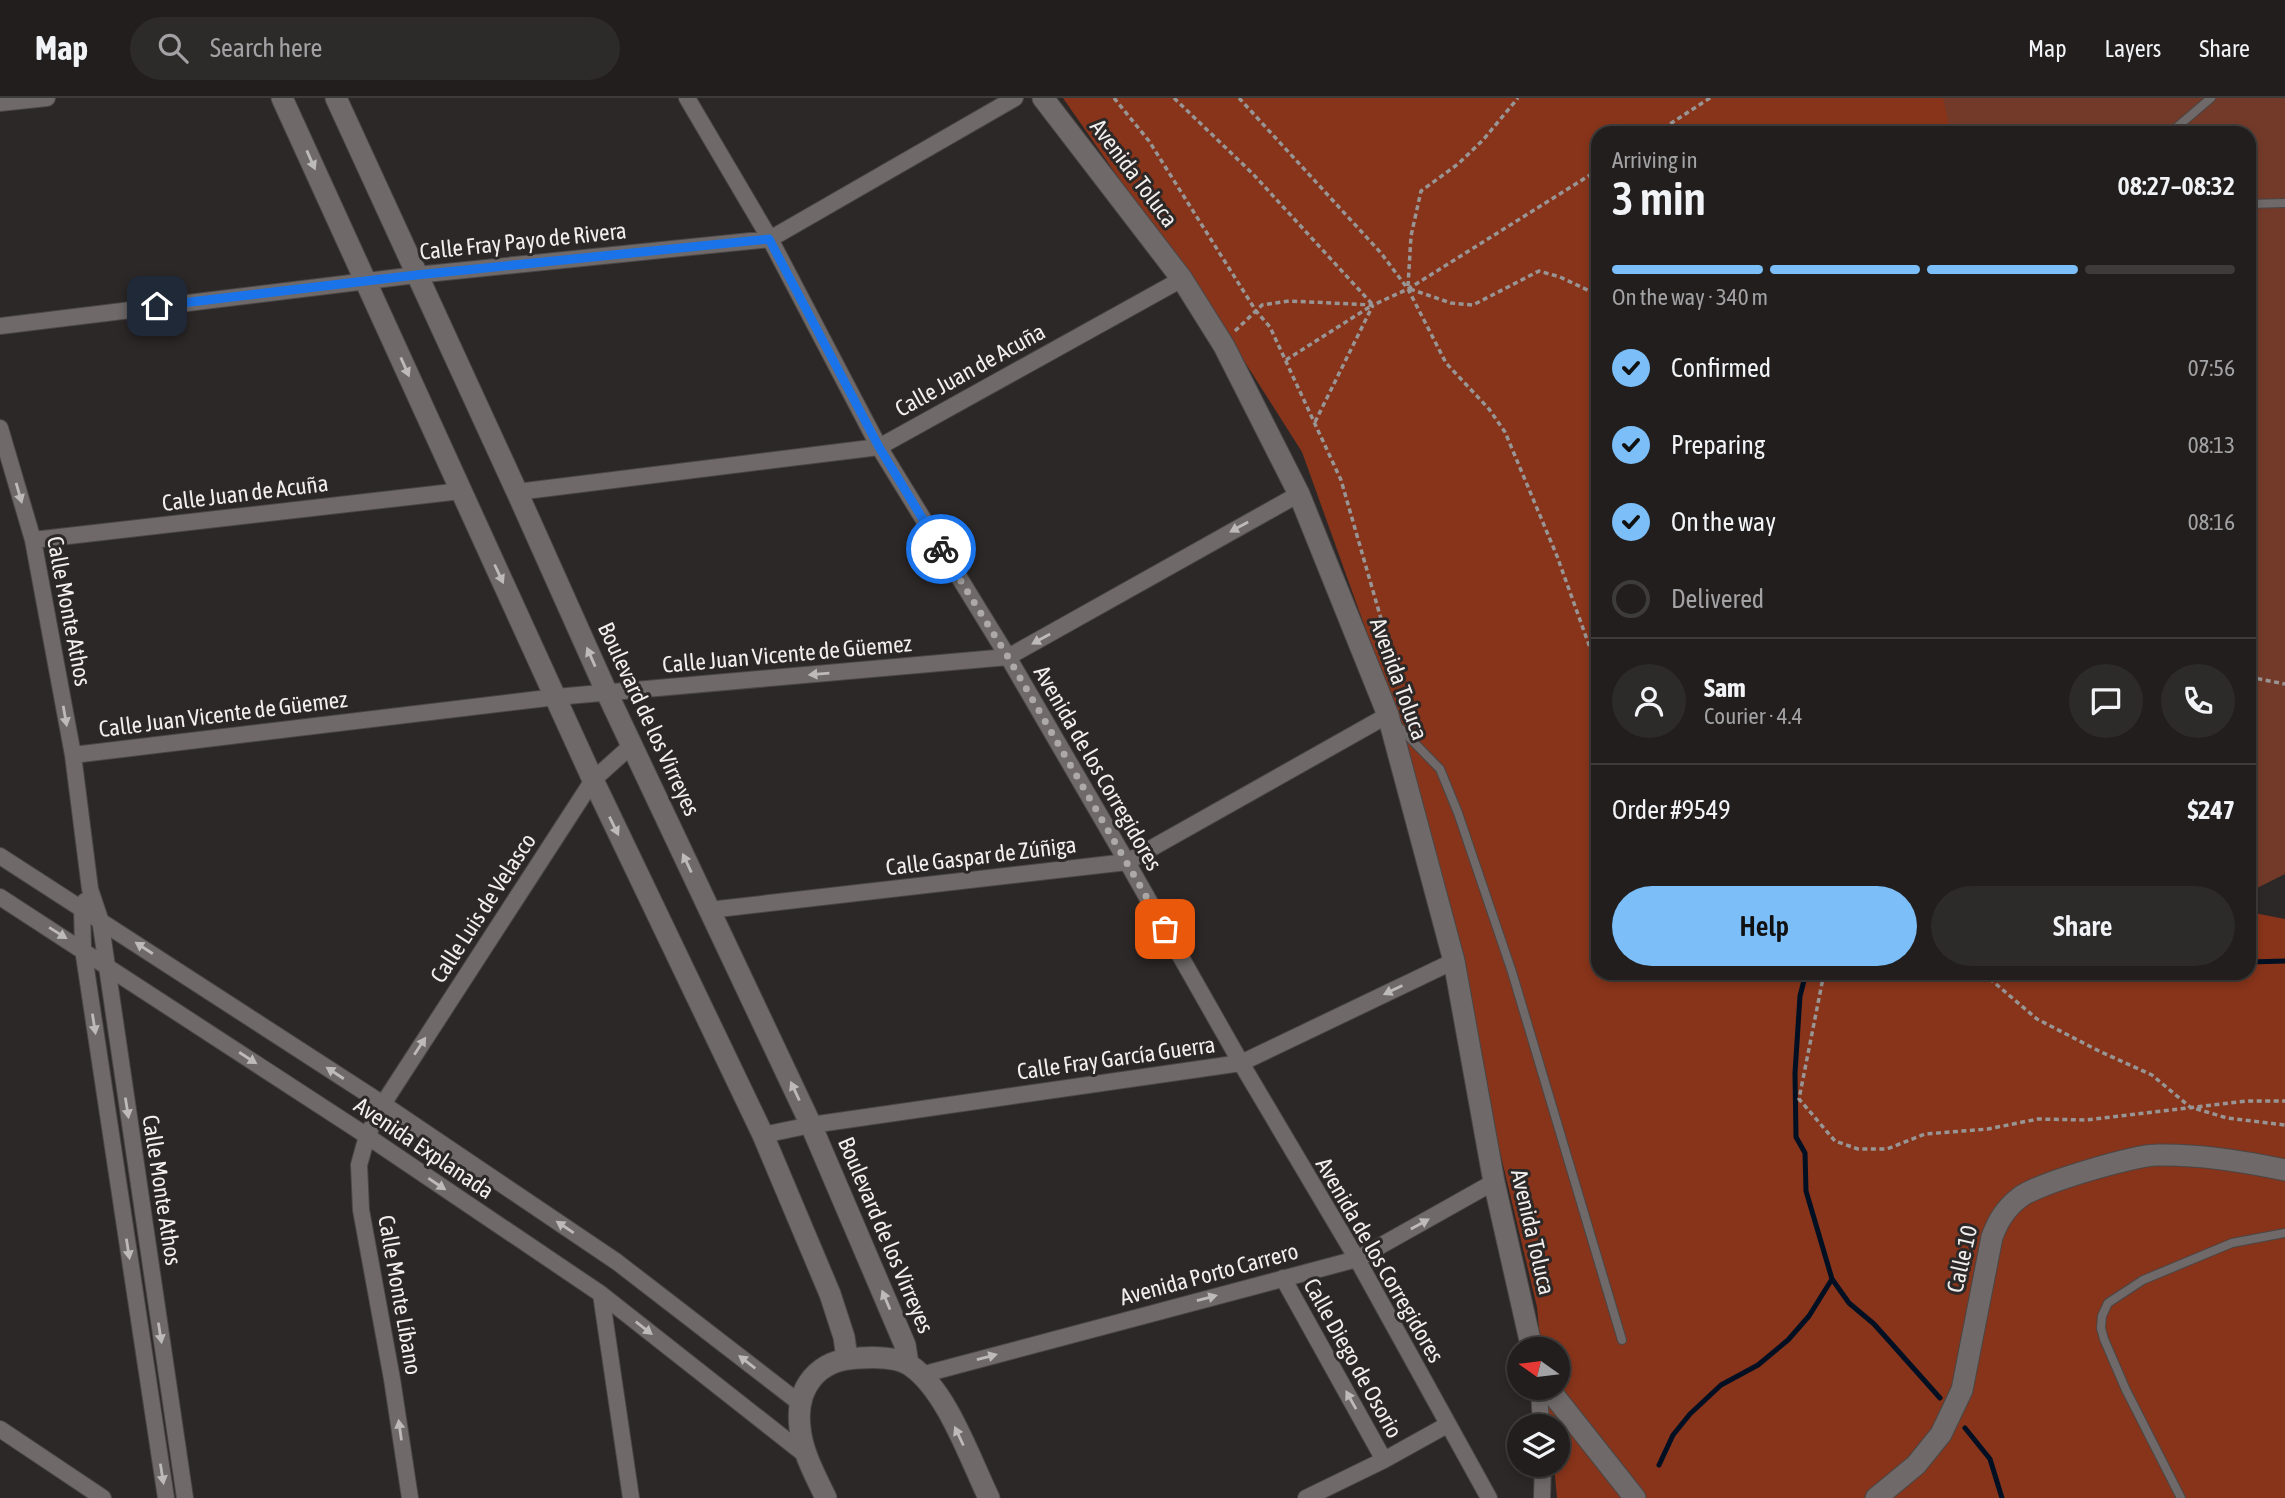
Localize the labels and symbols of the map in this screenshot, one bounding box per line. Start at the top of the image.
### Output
street label: Avenida Toluca [1085,114,1183,232]
one-way arrow [305,150,316,170]
street label: Calle Fray Payo de Rivera [418,217,628,265]
pin [127,276,187,336]
street label: Calle Juan de Acuña [891,318,1049,422]
one-way arrow [399,357,411,377]
street label: Calle Juan de Acuña [160,470,330,516]
one-way arrow [15,483,25,504]
courier [906,514,976,584]
one-way arrow [1230,521,1249,533]
street label: Calle Monte Athos [42,534,96,688]
one-way arrow [494,564,505,584]
street label: Avenida Toluca [1365,614,1433,744]
street label: Boulevard de los Virreyes [593,618,705,820]
street label: Calle Juan Vicente de Güemez [661,630,913,678]
one-way arrow [1031,633,1050,645]
one-way arrow [585,647,596,668]
street label: Avenida de los Corregidores [1029,661,1167,875]
one-way arrow [808,669,830,680]
street label: Calle Juan Vicente de Güemez [97,686,349,742]
one-way arrow [60,705,71,727]
one-way arrow [609,815,620,836]
street label: Calle Luis de Velasco [425,828,541,988]
street label: Calle Gaspar de Zúñiga [884,831,1078,881]
one-way arrow [681,853,692,874]
pin [1135,899,1195,959]
one-way arrow [48,927,67,940]
one-way arrow [135,942,154,955]
one-way arrow [1383,985,1403,996]
one-way arrow [89,1013,100,1035]
street label: Calle Fray García Guerra [1015,1031,1217,1085]
one-way arrow [413,1037,426,1056]
one-way arrow [238,1052,257,1065]
one-way arrow [325,1066,345,1079]
one-way arrow [789,1081,801,1101]
street label: Avenida Explanada [349,1092,499,1204]
one-way arrow [121,1097,132,1119]
street label: Calle Monte Athos [137,1113,187,1267]
street label: Boulevard de los Virreyes [833,1133,939,1337]
street label: Avenida de los Corregidores [1311,1153,1449,1367]
street label: Avenida Toluca [1506,1167,1560,1297]
one-way arrow [428,1177,446,1191]
street label: Calle Monte Líbano [373,1213,427,1377]
one-way arrow [1411,1218,1430,1230]
one-way arrow [555,1221,574,1234]
street label: Calle 10 [1942,1223,1982,1295]
one-way arrow [123,1238,134,1260]
street label: Avenida Porto Carrero [1117,1238,1301,1310]
street label: Calle Diego de Osorio [1298,1274,1408,1442]
one-way arrow [880,1289,891,1310]
one-way arrow [1196,1292,1218,1303]
one-way arrow [634,1321,652,1336]
one-way arrow [155,1322,166,1344]
north arrow [1507,1337,1570,1400]
one-way arrow [977,1351,999,1362]
one-way arrow [738,1356,756,1370]
one-way arrow [1345,1391,1357,1410]
one-way arrow [394,1419,405,1441]
one-way arrow [953,1426,965,1446]
one-way arrow [157,1463,168,1485]

